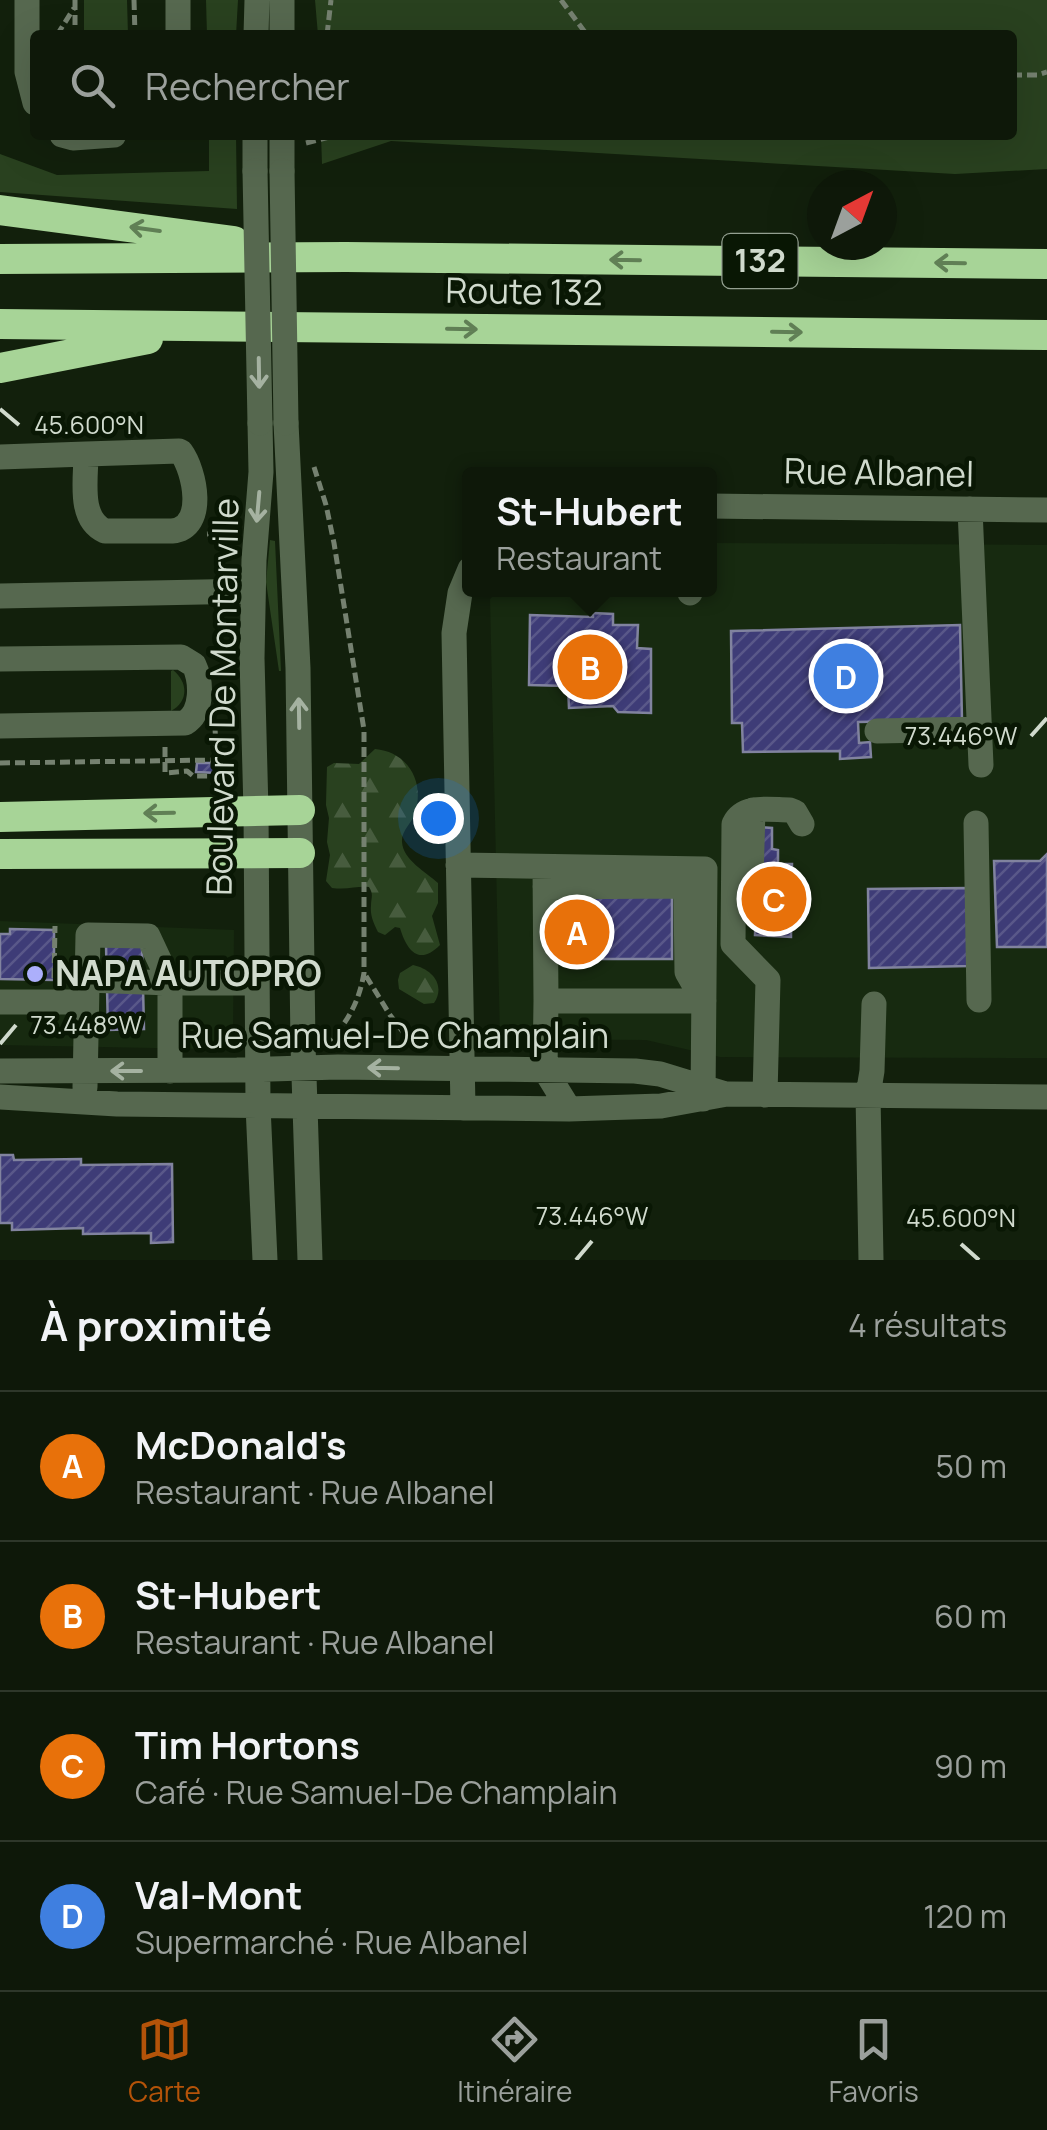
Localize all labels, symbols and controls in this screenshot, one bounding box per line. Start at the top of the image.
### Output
search box [30,30,1017,140]
icon: search [65,58,120,113]
text: Rechercher [145,59,350,111]
north arrow [807,170,897,260]
one-way arrow [129,220,162,238]
road number: 132 [722,234,798,288]
one-way arrow [609,250,641,269]
one-way arrow [934,254,966,272]
street label: Route 132 [445,266,603,316]
one-way arrow [444,320,477,338]
one-way arrow [770,323,802,342]
one-way arrow [249,357,268,389]
text: 45.600°N [34,407,144,442]
street label: Rue Albanel [784,446,974,498]
popup [462,467,717,597]
text: St-Hubert [496,484,683,536]
one-way arrow [249,491,268,523]
street label: Boulevard De Montarville [195,498,249,896]
text: Restaurant [496,536,662,580]
pin: B [558,630,622,704]
pin: D [814,638,878,714]
one-way arrow [289,697,308,729]
text: 73.446°W [905,718,1017,753]
your location [413,793,464,844]
one-way arrow [143,804,175,823]
pin: C [742,862,806,936]
pin: A [544,894,610,970]
place label: NAPA AUTOPRO [55,949,322,997]
marker: NAPA AUTOPRO [24,963,46,985]
text: 73.448°W [30,1007,142,1042]
street label: Rue Samuel-De Champlain [181,1011,609,1059]
one-way arrow [368,1058,400,1078]
one-way arrow [110,1062,142,1080]
text: 73.446°W [536,1198,648,1233]
text: 45.600°N [906,1200,1016,1235]
text: À proximité [40,1296,272,1354]
text: 4 résultats [848,1303,1007,1347]
text: McDonald's [135,1418,347,1470]
text: A [62,1444,83,1488]
text: 50 m [935,1444,1007,1488]
text: Restaurant · Rue Albanel [135,1470,495,1514]
text: St-Hubert [135,1568,322,1620]
text: B [62,1594,83,1638]
text: 60 m [934,1594,1007,1638]
text: Restaurant · Rue Albanel [135,1620,495,1664]
text: Tim Hortons [135,1718,360,1770]
text: C [61,1744,84,1788]
text: 90 m [934,1744,1007,1788]
text: Café · Rue Samuel-De Champlain [135,1770,617,1814]
text: Val-Mont [135,1868,302,1920]
text: D [61,1894,84,1938]
text: 120 m [923,1894,1007,1938]
text: Supermarché · Rue Albanel [135,1920,528,1964]
tab: Carte [128,2012,201,2110]
tab: Itinéraire [457,2012,572,2110]
tab: Favoris [829,2012,919,2110]

